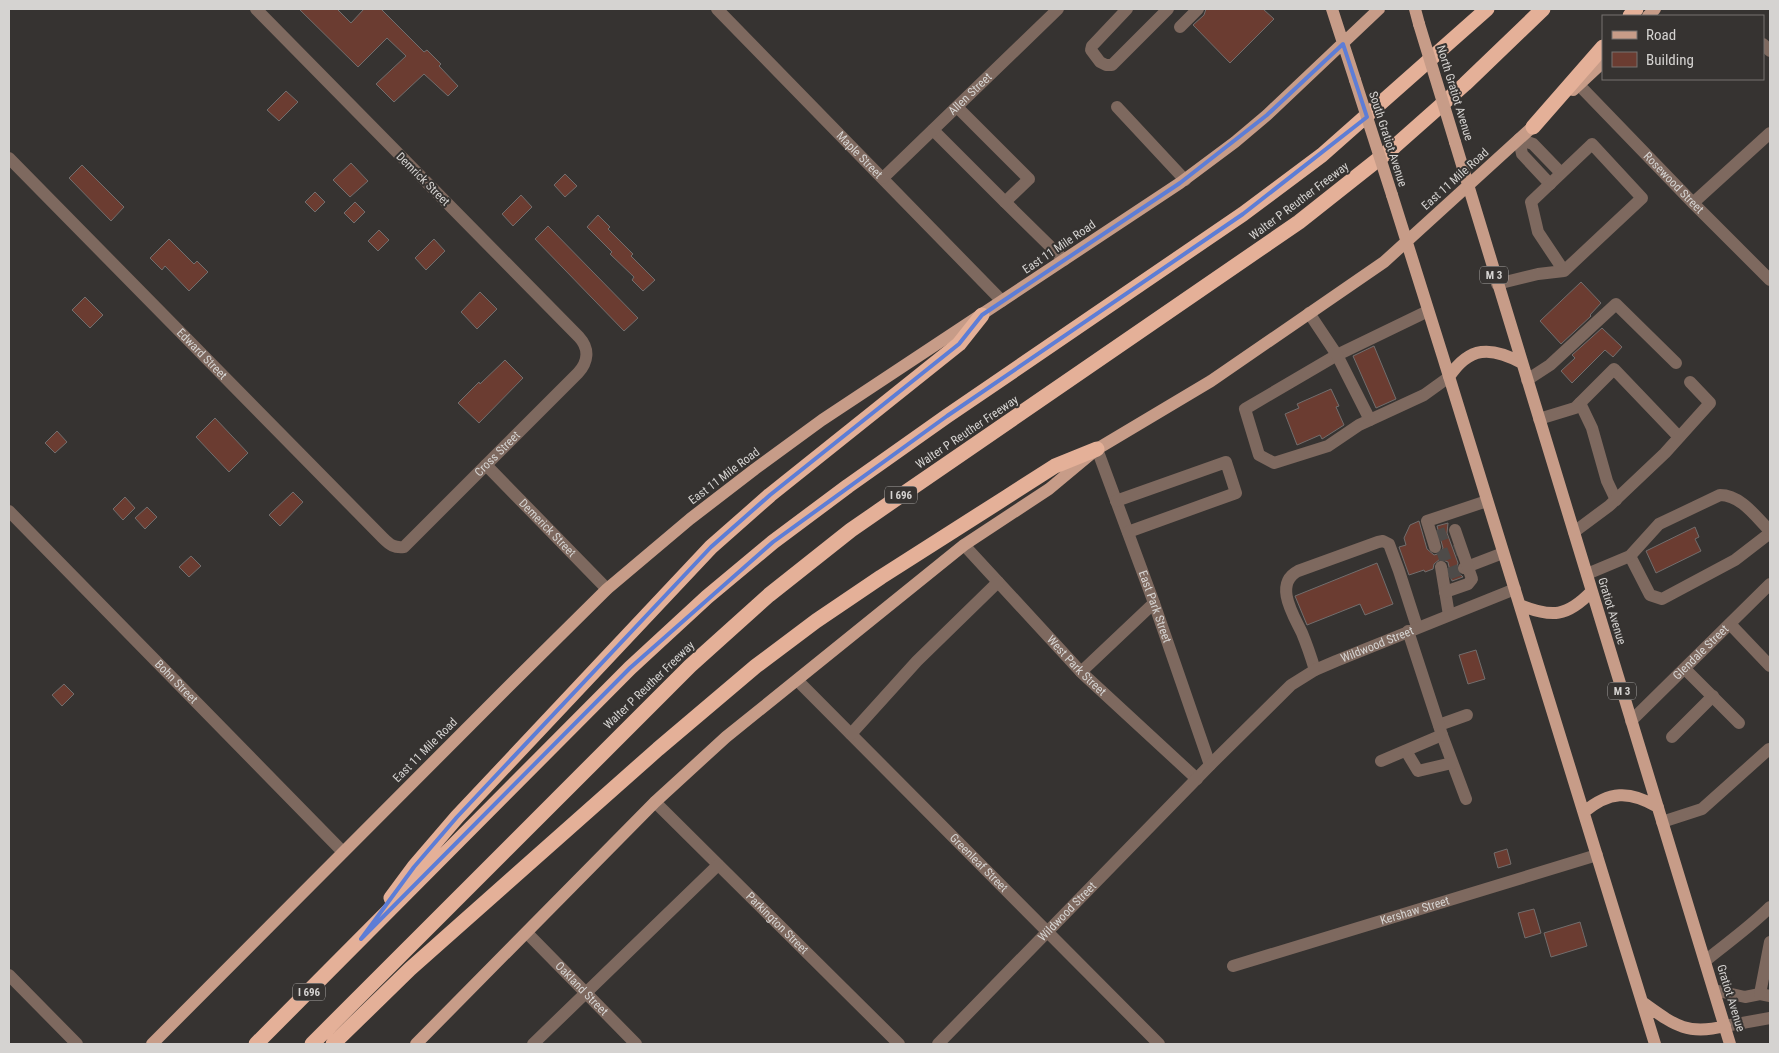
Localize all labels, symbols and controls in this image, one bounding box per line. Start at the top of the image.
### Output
legend [1602,15,1764,80]
text: Road [1646,26,1676,44]
street label: North Gratiot Avenue [1434,44,1476,143]
text: Building [1646,51,1694,69]
street label: Allen Street [945,70,995,118]
street label: South Gratiot Avenue [1366,89,1410,189]
street label: Maple Street [834,129,886,182]
street label: East 11 Mile Road [1419,145,1491,213]
street label: Demrick Street [393,149,453,209]
street label: Rosewood Street [1641,149,1707,217]
street label: Walter P Reuther Freeway [1247,159,1351,243]
street label: East 11 Mile Road [1020,217,1098,277]
road number: M 3 [1480,266,1508,284]
street label: Edward Street [174,326,230,383]
street label: Walter P Reuther Freeway [913,393,1021,471]
street label: Cross Street [472,428,523,479]
street label: East 11 Mile Road [686,445,762,507]
road number: I 696 [885,486,917,504]
street label: Demerick Street [516,496,579,560]
street label: East Park Street [1136,569,1174,645]
street label: Gratiot Avenue [1595,576,1629,647]
street label: Glendale Street [1670,622,1732,683]
street label: Wildwood Street [1339,623,1416,665]
street label: West Park Street [1044,633,1109,699]
street label: Walter P Reuther Freeway [601,638,697,732]
street label: Bohn Street [152,657,201,707]
road number: M 3 [1608,682,1636,699]
street label: East 11 Mile Road [390,715,460,785]
street label: Greenleaf Street [947,831,1011,895]
street label: Wildwood Street [1035,879,1099,944]
street label: Parkington Street [743,889,812,957]
street label: Kershaw Street [1379,893,1451,928]
street label: Oakland Street [552,959,611,1019]
street label: Gratiot Avenue [1714,963,1748,1034]
road number: I 696 [293,984,325,1000]

